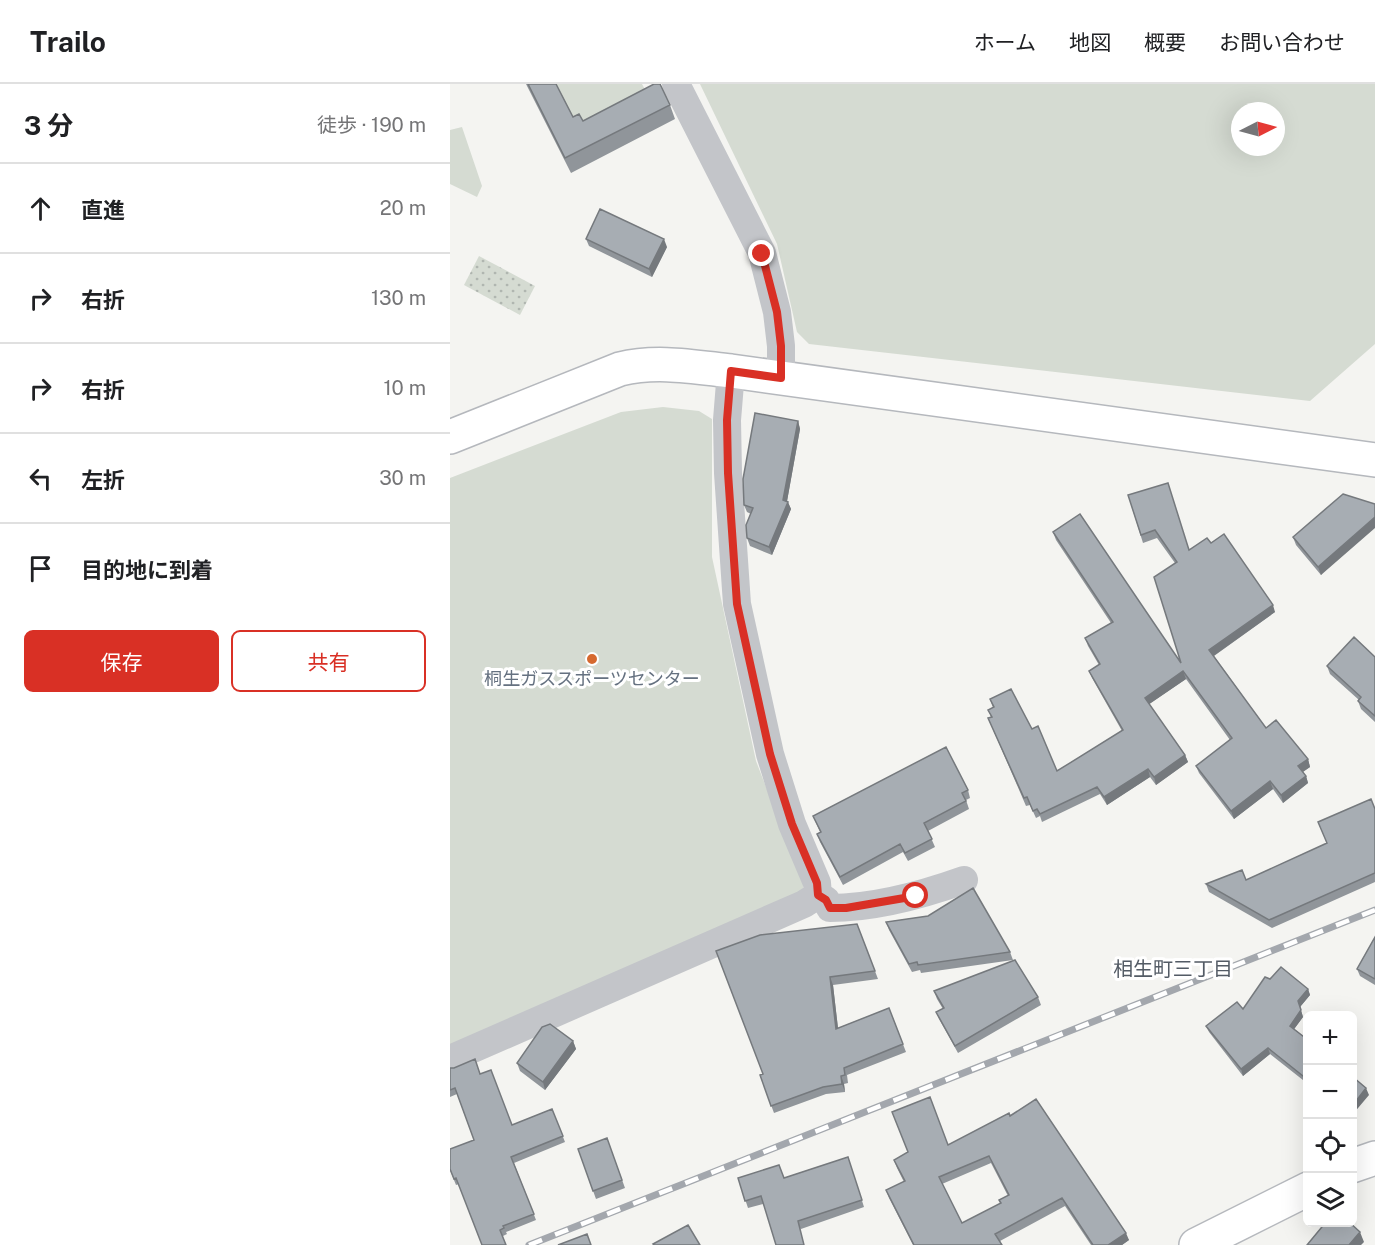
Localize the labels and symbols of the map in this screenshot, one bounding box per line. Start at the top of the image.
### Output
north arrow [1231,102,1285,156]
route end [748,240,774,266]
marker: 桐生ガススポーツセンター [585,652,599,666]
place label: 桐生ガススポーツセンター [484,668,700,689]
route start [902,882,928,908]
district label: 相生町三丁目 [1113,957,1233,981]

